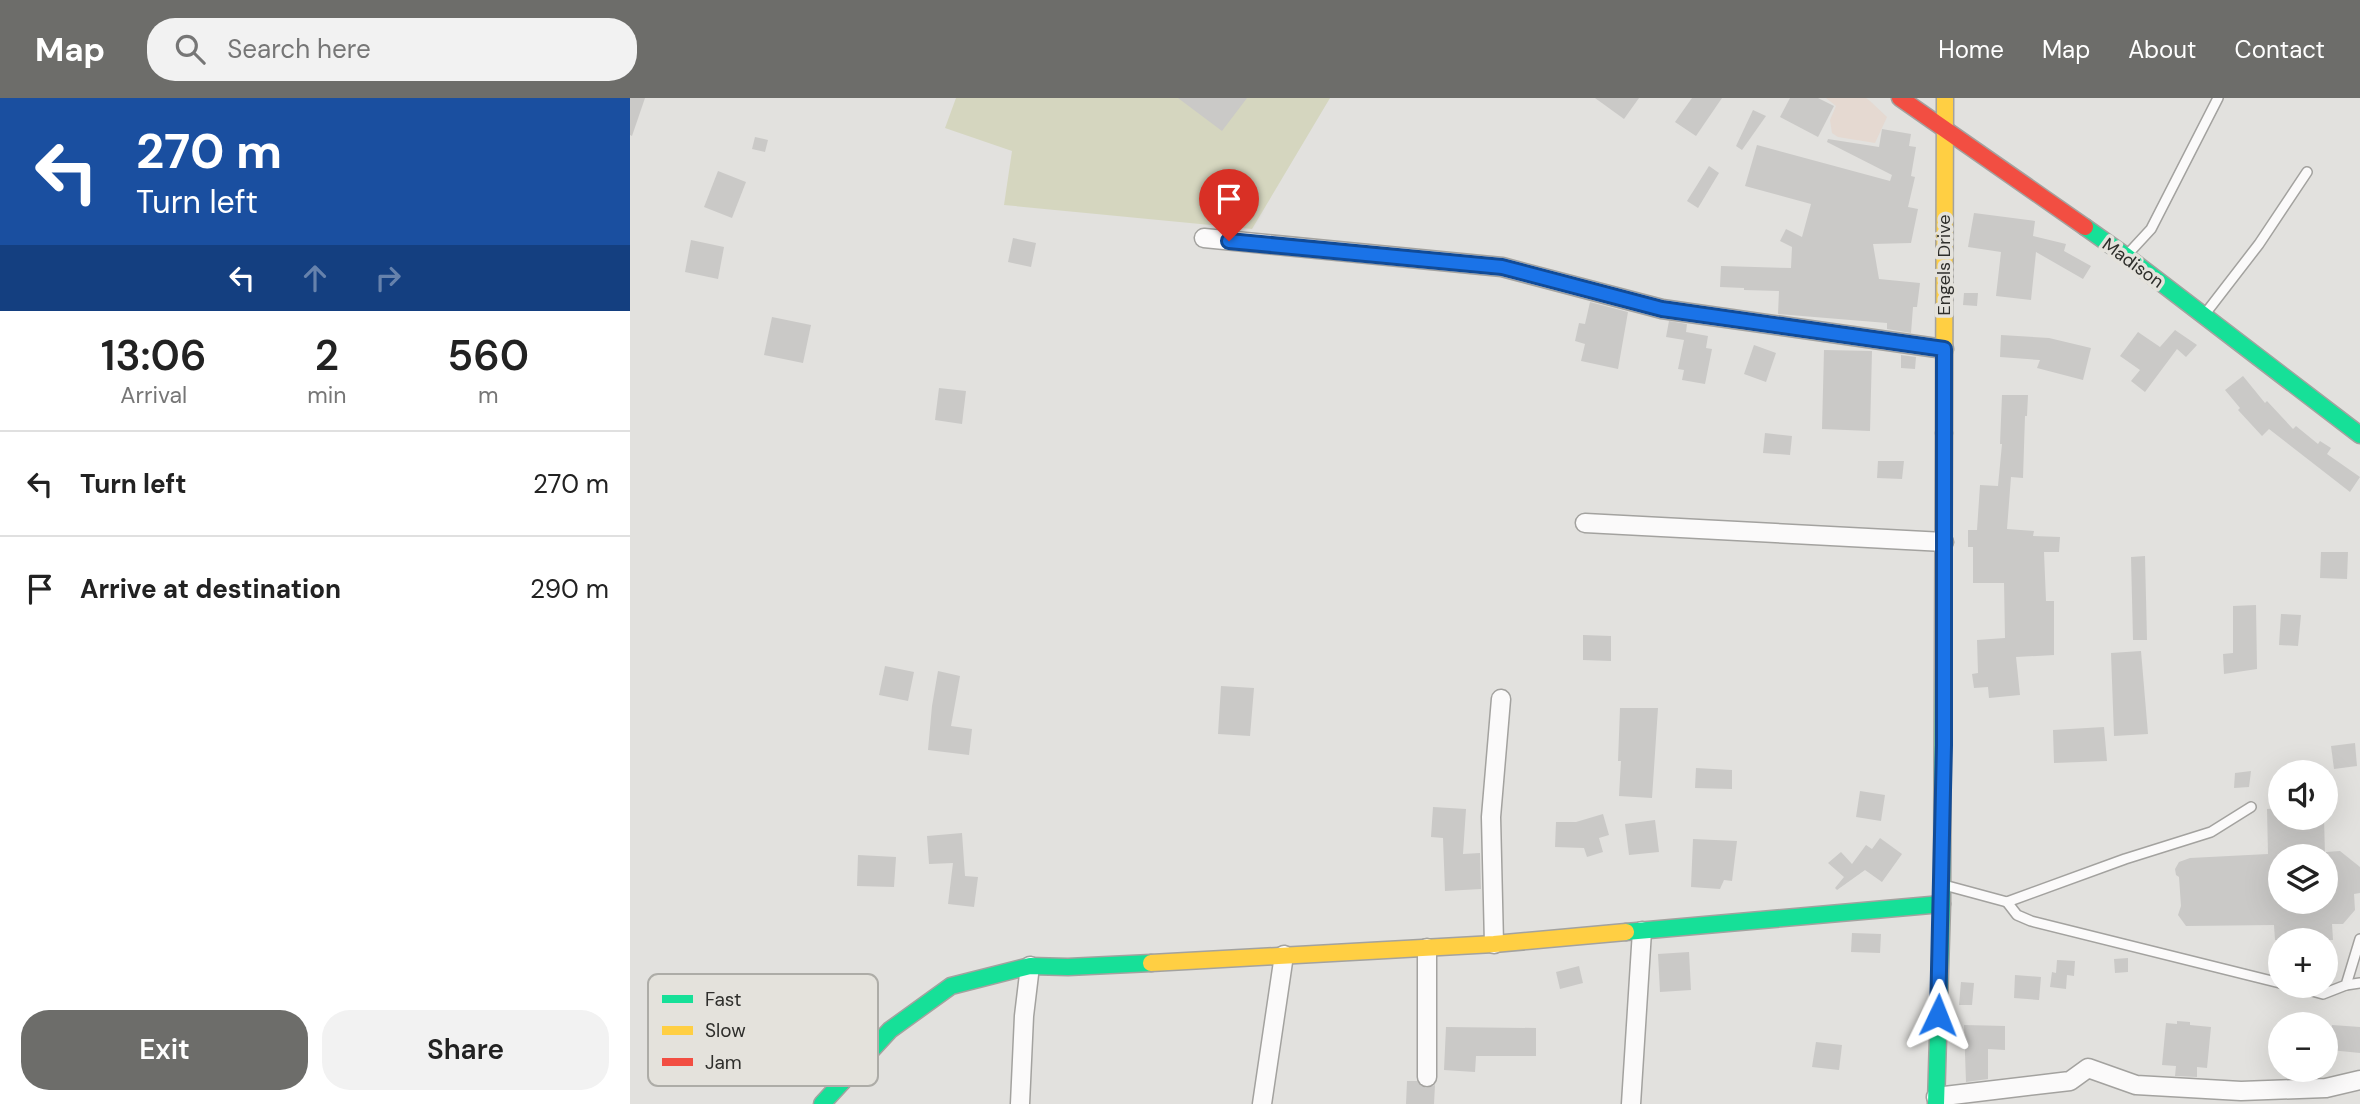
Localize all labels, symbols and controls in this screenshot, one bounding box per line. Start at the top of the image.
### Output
search box [147,18,637,81]
text: Map [35,28,105,71]
icon: search [171,30,209,68]
text: Search here [227,32,371,66]
text: Home [1938,34,2004,65]
text: Map [2042,34,2090,65]
text: About [2128,34,2197,65]
text: Contact [2235,34,2325,65]
text: 270 m [136,119,282,183]
icon: left [21,126,112,217]
pin [1199,169,1259,241]
icon: arrive [1210,180,1248,218]
text: Turn left [136,181,258,223]
street label: Engels Drive [1932,215,1956,315]
street label: Madison [2097,233,2169,293]
icon: left [223,259,261,297]
icon: ahead [296,259,334,297]
icon: right [369,259,407,297]
text: 13:06 [101,328,207,383]
text: 2 [315,328,339,383]
text: 560 [447,328,529,383]
text: Arrival [120,380,187,410]
text: min [307,380,347,410]
text: m [478,380,499,410]
icon: left [21,465,59,503]
text: Turn left [80,467,187,501]
text: 270 m [533,467,609,501]
icon: arrive [21,570,59,608]
text: Arrive at destination [80,572,341,606]
text: 290 m [530,572,609,606]
map controls [2268,760,2338,1082]
button: sound [2268,760,2338,830]
button: layers [2268,844,2338,914]
button: + [2268,928,2338,998]
legend [648,974,878,1086]
position arrow [1901,978,1975,1052]
text: Fast [705,987,741,1012]
button: Exit [21,1010,308,1090]
button: Share [322,1010,609,1090]
button: − [2268,1012,2338,1082]
text: Slow [705,1018,746,1043]
text: Jam [705,1050,742,1075]

